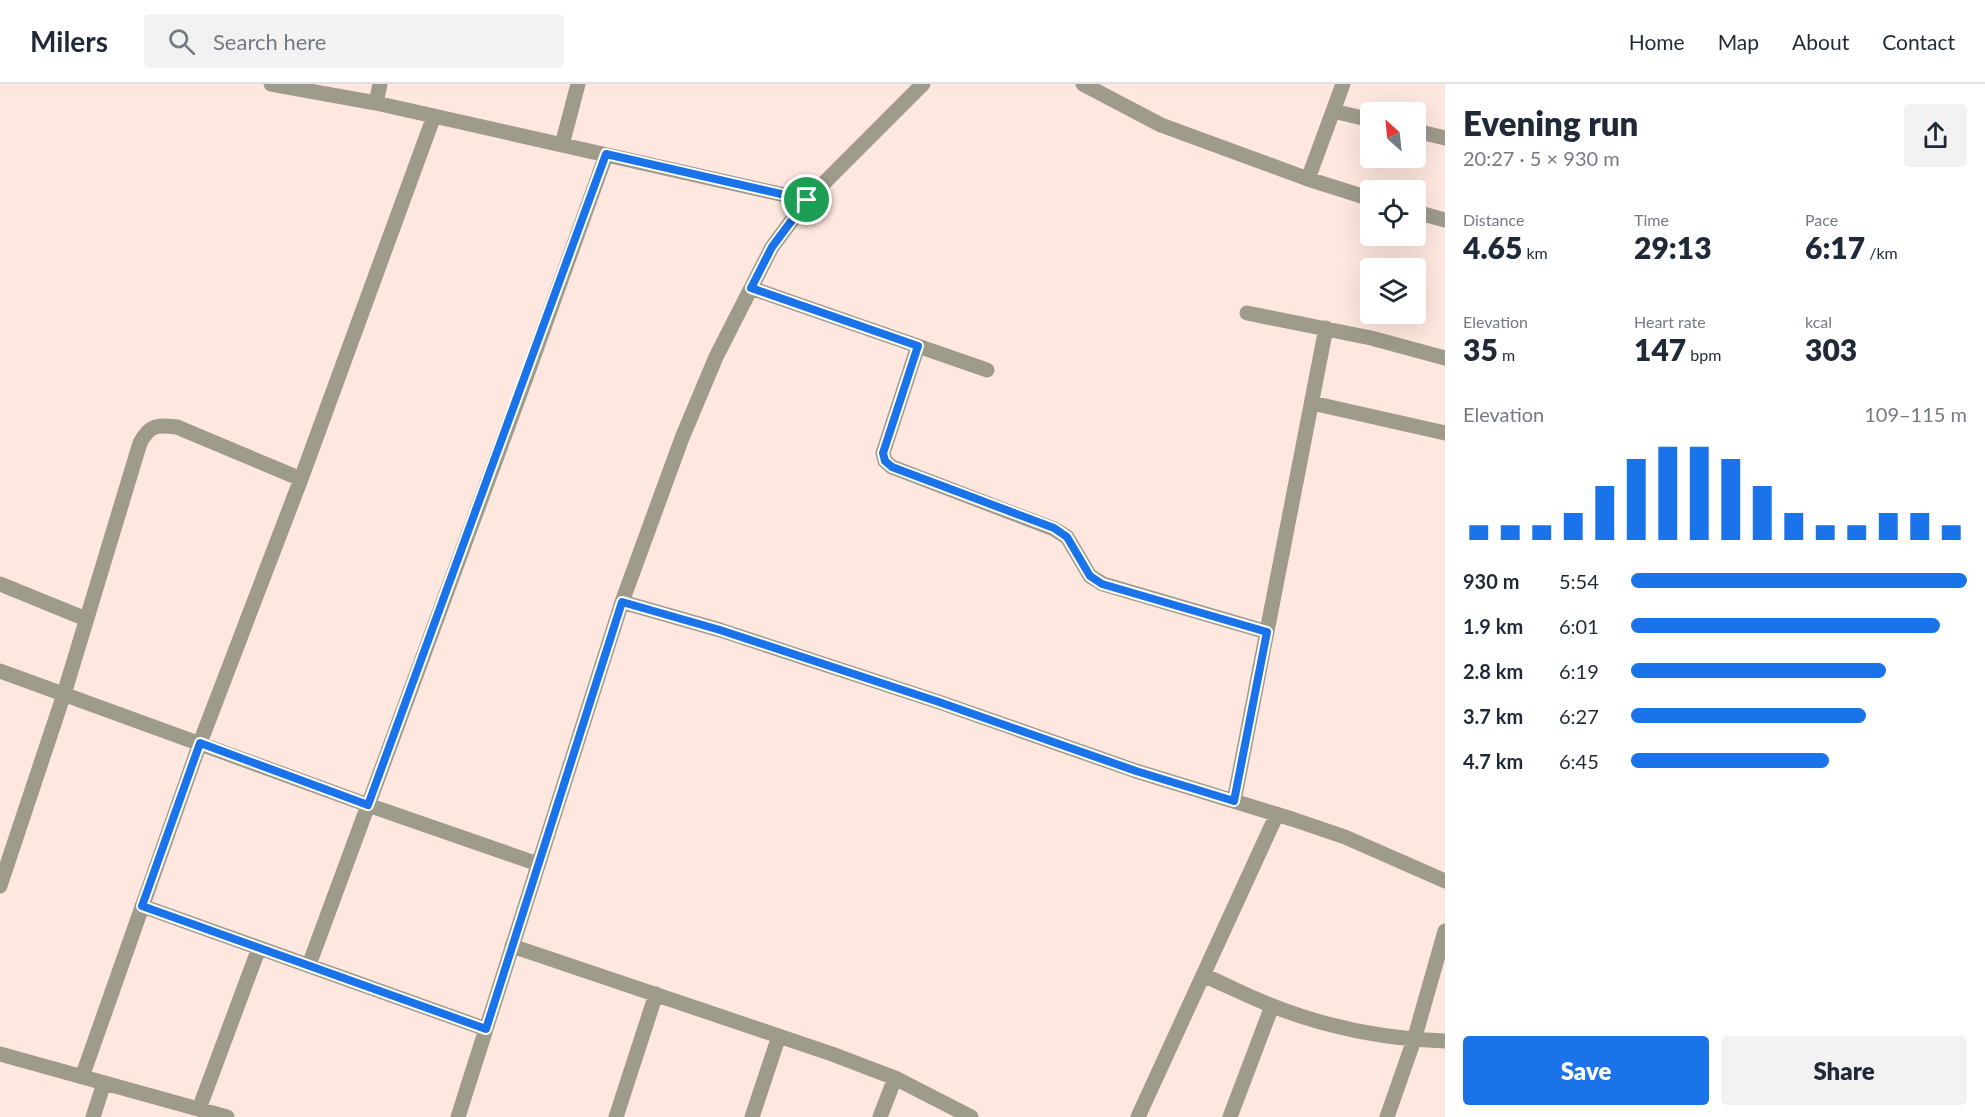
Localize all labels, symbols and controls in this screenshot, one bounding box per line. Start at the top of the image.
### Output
search box [144,14,564,68]
text: Milers [30,24,108,58]
icon: search [165,25,198,58]
text: Search here [213,28,326,55]
text: Home [1629,29,1685,54]
text: Map [1718,29,1759,54]
text: About [1792,29,1849,54]
text: Contact [1882,29,1955,54]
north arrow [1360,102,1426,168]
map controls [1360,102,1426,324]
text: Evening run [1463,103,1638,143]
button: share [1904,104,1967,167]
text: 20:27 · 5 × 930 m [1463,146,1620,170]
pin [781,174,832,225]
button: locate [1360,180,1426,246]
icon: arrive [790,183,823,216]
text: Distance [1463,210,1524,229]
text: Time [1634,210,1669,229]
text: Pace [1805,210,1838,229]
text: 4.65 [1463,229,1522,265]
text: 29:13 [1634,229,1712,265]
text: 6:17 [1805,229,1865,265]
text: km [1522,243,1548,262]
text: /km [1865,243,1898,262]
button: layers [1360,258,1426,324]
text: Elevation [1463,312,1528,331]
text: Heart rate [1634,312,1706,331]
text: kcal [1805,312,1832,331]
text: 35 [1463,331,1498,367]
text: 147 [1634,331,1686,367]
text: 303 [1805,331,1857,367]
text: m [1498,345,1515,364]
text: bpm [1686,345,1721,364]
text: Elevation [1463,402,1544,426]
text: 109–115 m [1864,402,1967,426]
text: 930 m [1463,569,1519,593]
text: 5:54 [1559,569,1599,593]
text: 1.9 km [1463,614,1523,638]
text: 6:01 [1559,614,1599,638]
text: 2.8 km [1463,659,1523,683]
text: 6:19 [1559,659,1599,683]
text: 3.7 km [1463,704,1523,728]
text: 6:27 [1559,704,1599,728]
text: 4.7 km [1463,749,1523,773]
text: 6:45 [1559,749,1599,773]
button: Save [1463,1036,1709,1105]
button: Share [1721,1036,1967,1105]

